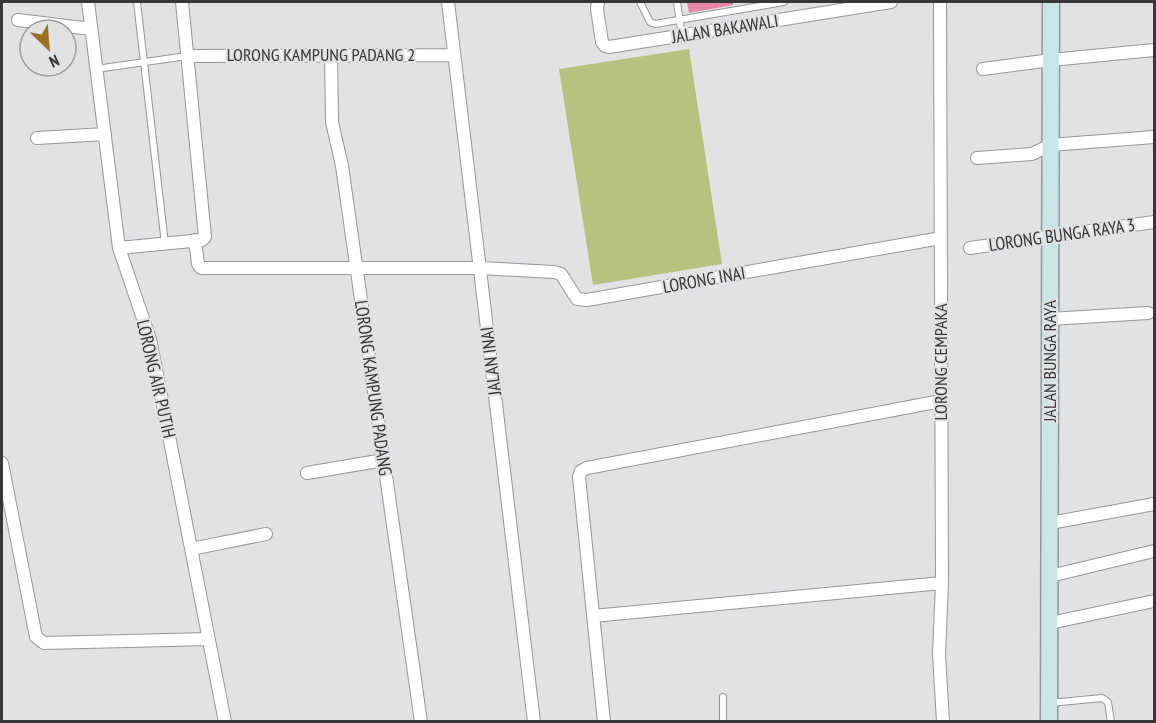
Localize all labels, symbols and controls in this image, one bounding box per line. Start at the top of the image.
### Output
street label: JALAN BAKAWALI [669,9,780,48]
north arrow [18,18,78,78]
street label: LORONG KAMPUNG PADANG 2 [227,43,415,66]
text: N [46,51,62,72]
street label: LORONG BUNGA RAYA 3 [987,213,1137,256]
street label: LORONG INAI [661,261,747,298]
street label: LORONG KAMPUNG PADANG [350,299,397,477]
street label: JALAN BUNGA RAYA [1038,300,1061,423]
street label: LORONG CEMPAKA [929,303,952,420]
street label: LORONG AIR PUTIH [132,317,181,440]
street label: JALAN INAI [475,325,506,398]

